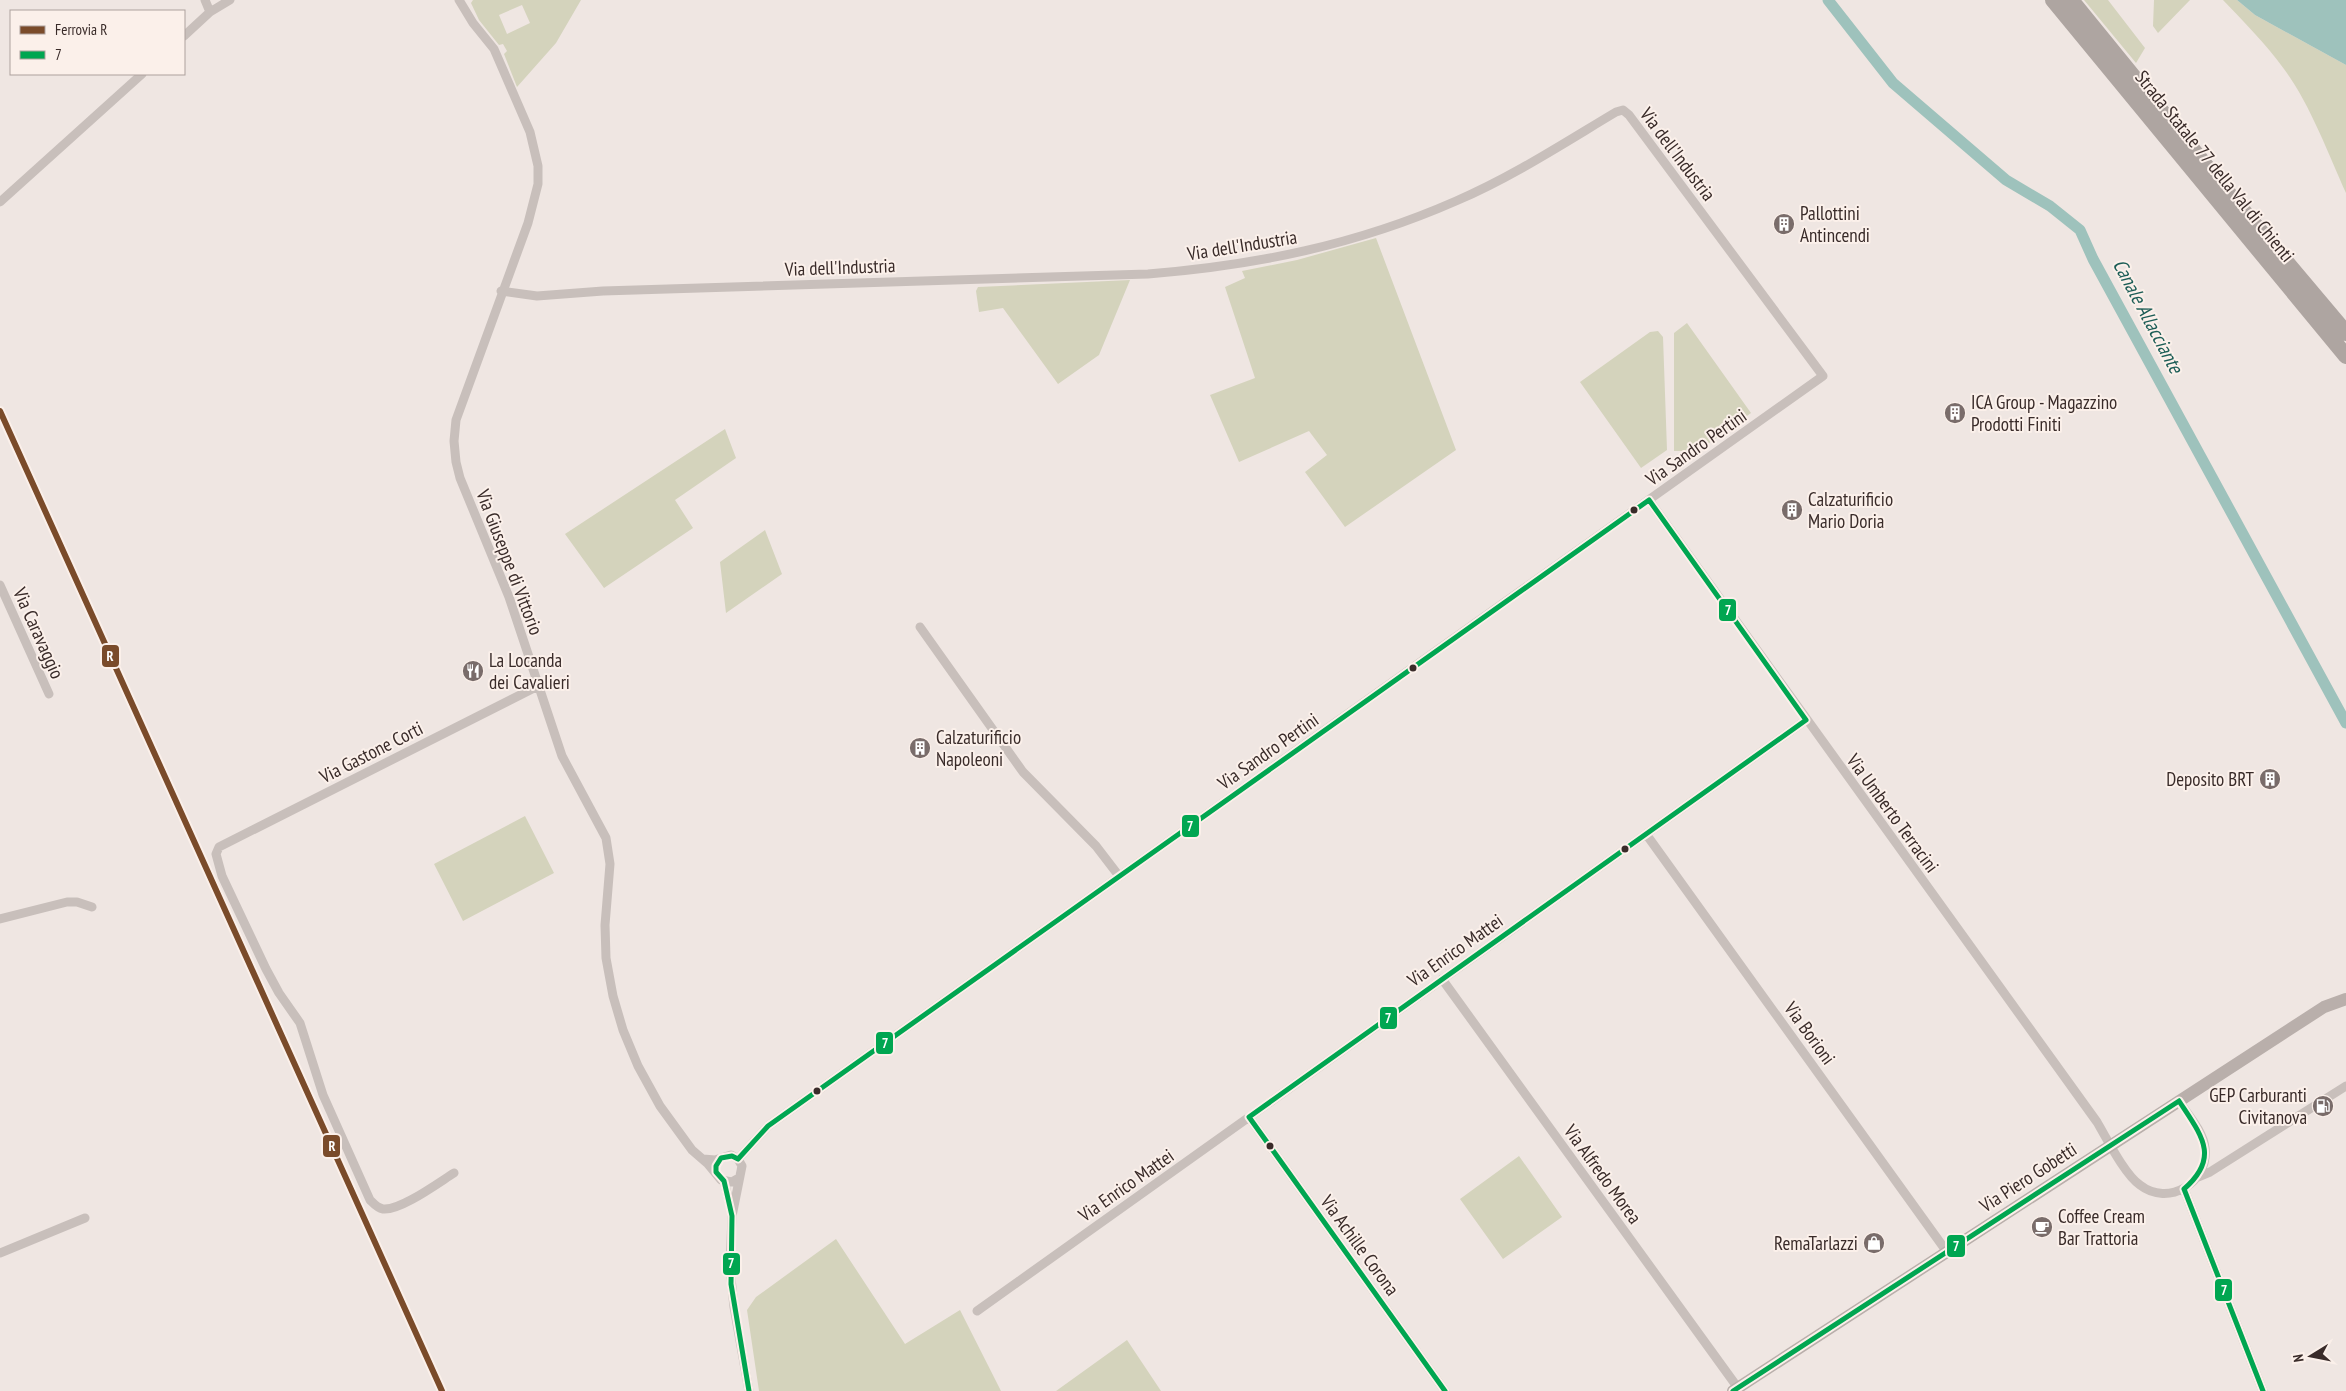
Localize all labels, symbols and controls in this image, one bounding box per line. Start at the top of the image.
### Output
legend [10,10,185,75]
text: Ferrovia R [55,20,107,39]
text: 7 [55,45,62,64]
street label: Strada Statale 77 della Val di Chienti [2130,65,2300,267]
street label: Via dell'Industria [1634,102,1721,205]
place label: Pallottini Antincendi [1800,201,1870,247]
building icon: Pallottini Antincendi [1772,212,1796,236]
street label: Via dell'Industria [1184,224,1299,266]
street label: Via dell'Industria [783,253,896,281]
water label: Canale Allacciante [2107,254,2190,379]
place label: ICA Group - Magazzino Prodotti Finiti [1971,390,2117,436]
building icon: ICA Group - Magazzino Prodotti Finiti [1943,401,1967,425]
street label: Via Sandro Pertini [1640,403,1751,491]
street label: Via Giuseppe di Vittorio [471,485,549,638]
place label: Calzaturificio Mario Doria [1808,487,1893,533]
building icon: Calzaturificio Mario Doria [1780,498,1804,522]
unlabelled marker [1629,505,1639,515]
street label: Via Caravaggio [8,583,70,682]
line badge: 7 [1718,598,1737,622]
text: 7 [1725,601,1732,619]
line badge: R [101,644,120,668]
text: R [106,647,114,665]
place label: La Locanda dei Cavalieri [489,648,570,694]
restaurant icon: La Locanda dei Cavalieri [461,659,485,683]
unlabelled marker [1408,663,1418,673]
street label: Via Sandro Pertini [1212,707,1323,795]
street label: Via Gastone Corti [314,716,427,789]
place label: Calzaturificio Napoleoni [936,725,1021,771]
building icon: Calzaturificio Napoleoni [908,736,932,760]
street label: Via Umberto Terracini [1841,748,1944,877]
place label: Deposito BRT [2166,767,2254,791]
building icon: Deposito BRT [2258,767,2282,791]
line badge: 7 [1181,814,1200,838]
text: 7 [1187,817,1194,835]
unlabelled marker [1620,844,1630,854]
street label: Via Enrico Mattei [1402,908,1507,992]
street label: Via Borioni [1779,996,1841,1069]
line badge: 7 [1379,1006,1398,1030]
text: 7 [1385,1009,1392,1027]
line badge: 7 [875,1031,894,1055]
text: 7 [882,1034,889,1052]
place label: GEP Carburanti Civitanova [2209,1083,2307,1129]
unlabelled marker [812,1086,822,1096]
fuel station icon: GEP Carburanti Civitanova [2311,1094,2335,1118]
street label: Via Alfredo Morea [1558,1119,1647,1228]
line badge: R [322,1134,341,1158]
text: R [328,1137,336,1155]
street label: Via Piero Gobetti [1974,1137,2081,1218]
unlabelled marker [1265,1141,1275,1151]
street label: Via Enrico Mattei [1073,1143,1178,1227]
street label: Via Achille Corona [1315,1189,1405,1300]
place label: Coffee Cream Bar Trattoria [2058,1204,2145,1250]
cafe icon: Coffee Cream Bar Trattoria [2030,1215,2054,1239]
place label: RemaTarlazzi [1774,1231,1858,1255]
shop icon: RemaTarlazzi [1862,1231,1886,1255]
line badge: 7 [1946,1234,1966,1258]
text: 7 [1953,1237,1960,1255]
line badge: 7 [722,1252,741,1276]
text: 7 [728,1254,735,1272]
line badge: 7 [2214,1278,2233,1302]
text: 7 [2221,1281,2228,1299]
north arrow [2286,1331,2336,1381]
text: N [2289,1353,2308,1364]

